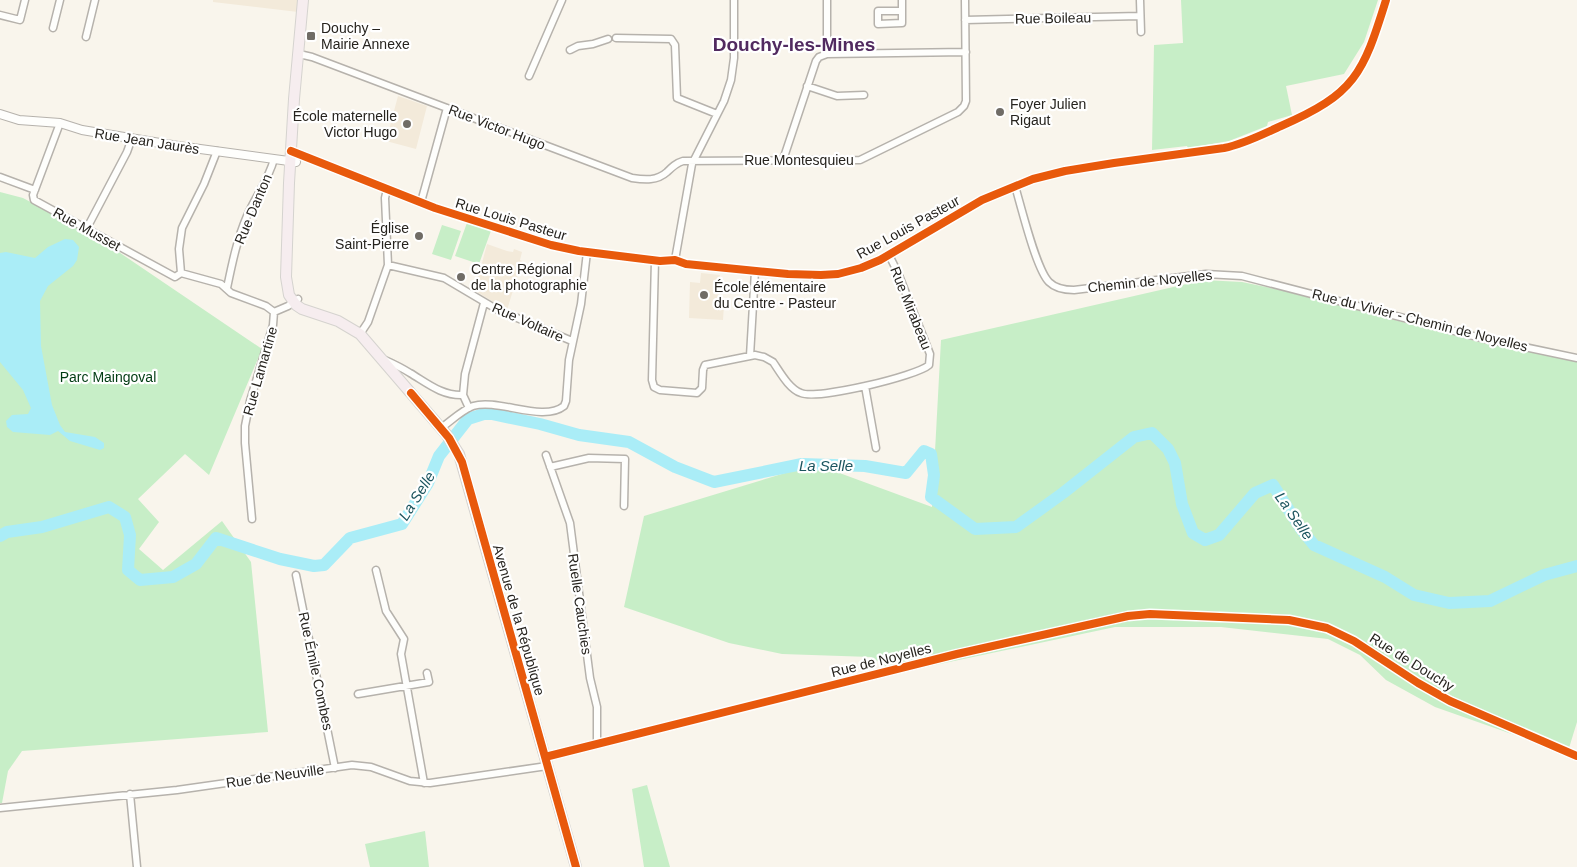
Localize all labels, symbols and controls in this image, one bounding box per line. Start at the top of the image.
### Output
street label: Rue Boileau [1015,9,1091,27]
place label: Douchy – Mairie Annexe [321,20,410,52]
marker: Douchy – Mairie Annexe [305,30,317,42]
district label: Douchy-les-Mines [713,34,875,55]
place label: Foyer Julien Rigaut [1010,96,1086,128]
street label: Rue Victor Hugo [446,101,548,153]
marker: Foyer Julien Rigaut [994,106,1006,118]
place label: École maternelle Victor Hugo [293,108,397,140]
marker: École maternelle Victor Hugo [401,118,413,130]
street label: Rue Jean Jaurès [93,125,201,157]
street label: Rue Montesquieu [744,152,854,168]
street label: Rue Danton [231,171,275,247]
street label: Rue Louis Pasteur [854,192,963,262]
street label: Rue Louis Pasteur [454,195,569,244]
street label: Rue Musset [50,204,124,254]
place label: Église Saint-Pierre [335,220,409,252]
marker: Église Saint-Pierre [413,230,425,242]
place label: Centre Régional de la photographie [471,261,587,293]
street label: Rue Mirabeau [887,264,935,352]
street label: Chemin de Noyelles [1087,266,1213,296]
marker: Centre Régional de la photographie [455,271,467,283]
place label: École élémentaire du Centre - Pasteur [714,279,837,311]
street label: Rue du Vivier - Chemin de Noyelles [1311,285,1529,355]
marker: École élémentaire du Centre - Pasteur [698,289,710,301]
street label: Rue Voltaire [490,299,566,345]
street label: Rue Lamartine [240,324,280,417]
park label: Parc Maingoval [60,369,156,385]
water label: La Selle [799,457,853,474]
water label: La Selle [395,468,438,523]
water label: La Selle [1272,489,1317,543]
street label: Avenue de la République [490,543,548,697]
street label: Ruelle Cauchies [565,552,595,656]
street label: Rue Émile Combes [296,610,336,732]
street label: Rue de Douchy [1367,630,1457,694]
street label: Rue de Noyelles [829,640,933,680]
street label: Rue de Neuville [225,761,325,791]

